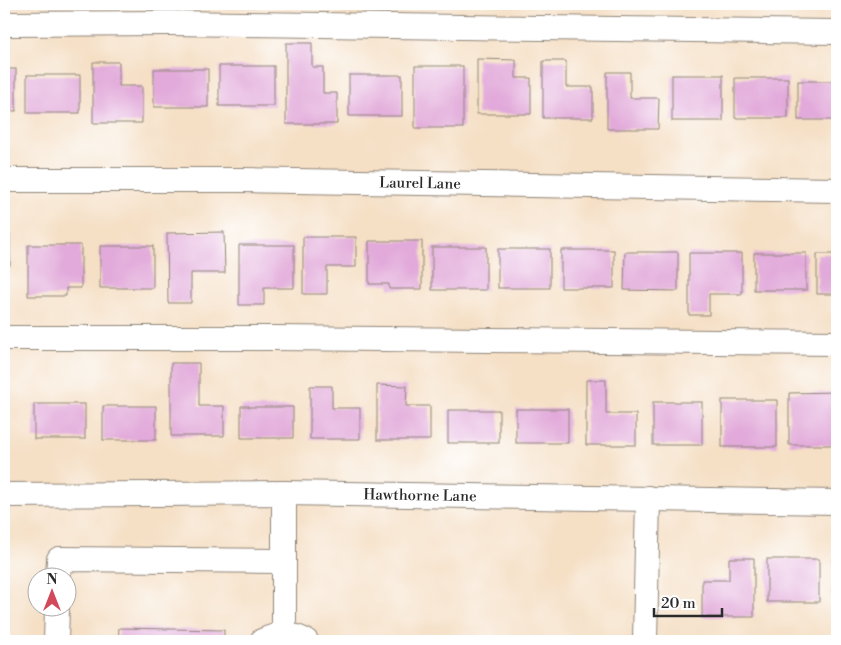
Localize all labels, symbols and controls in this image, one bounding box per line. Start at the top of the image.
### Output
street label: Laurel Lane [379,173,461,193]
street label: Hawthorne Lane [363,485,477,506]
north arrow [28,568,78,618]
text: N [46,571,58,589]
scale bar [654,585,721,617]
text: 20 m [661,594,696,613]

